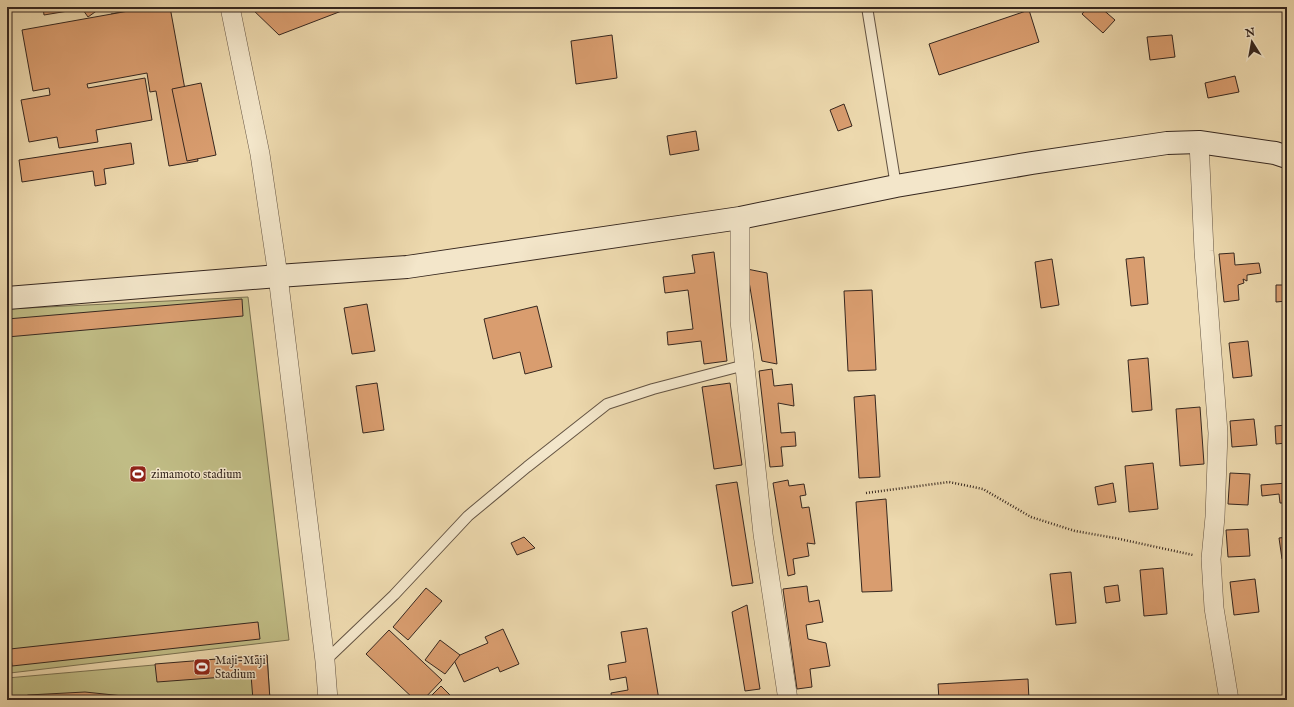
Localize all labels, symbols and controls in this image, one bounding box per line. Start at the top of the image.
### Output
north arrow [1232,22,1272,62]
text: N [1243,25,1257,41]
sports icon: zimamoto stadium [128,464,148,484]
place label: zimamoto stadium [151,467,242,482]
place label: Maji-Maji Stadium [215,653,266,682]
sports icon: Maji-Maji Stadium [192,657,212,677]

